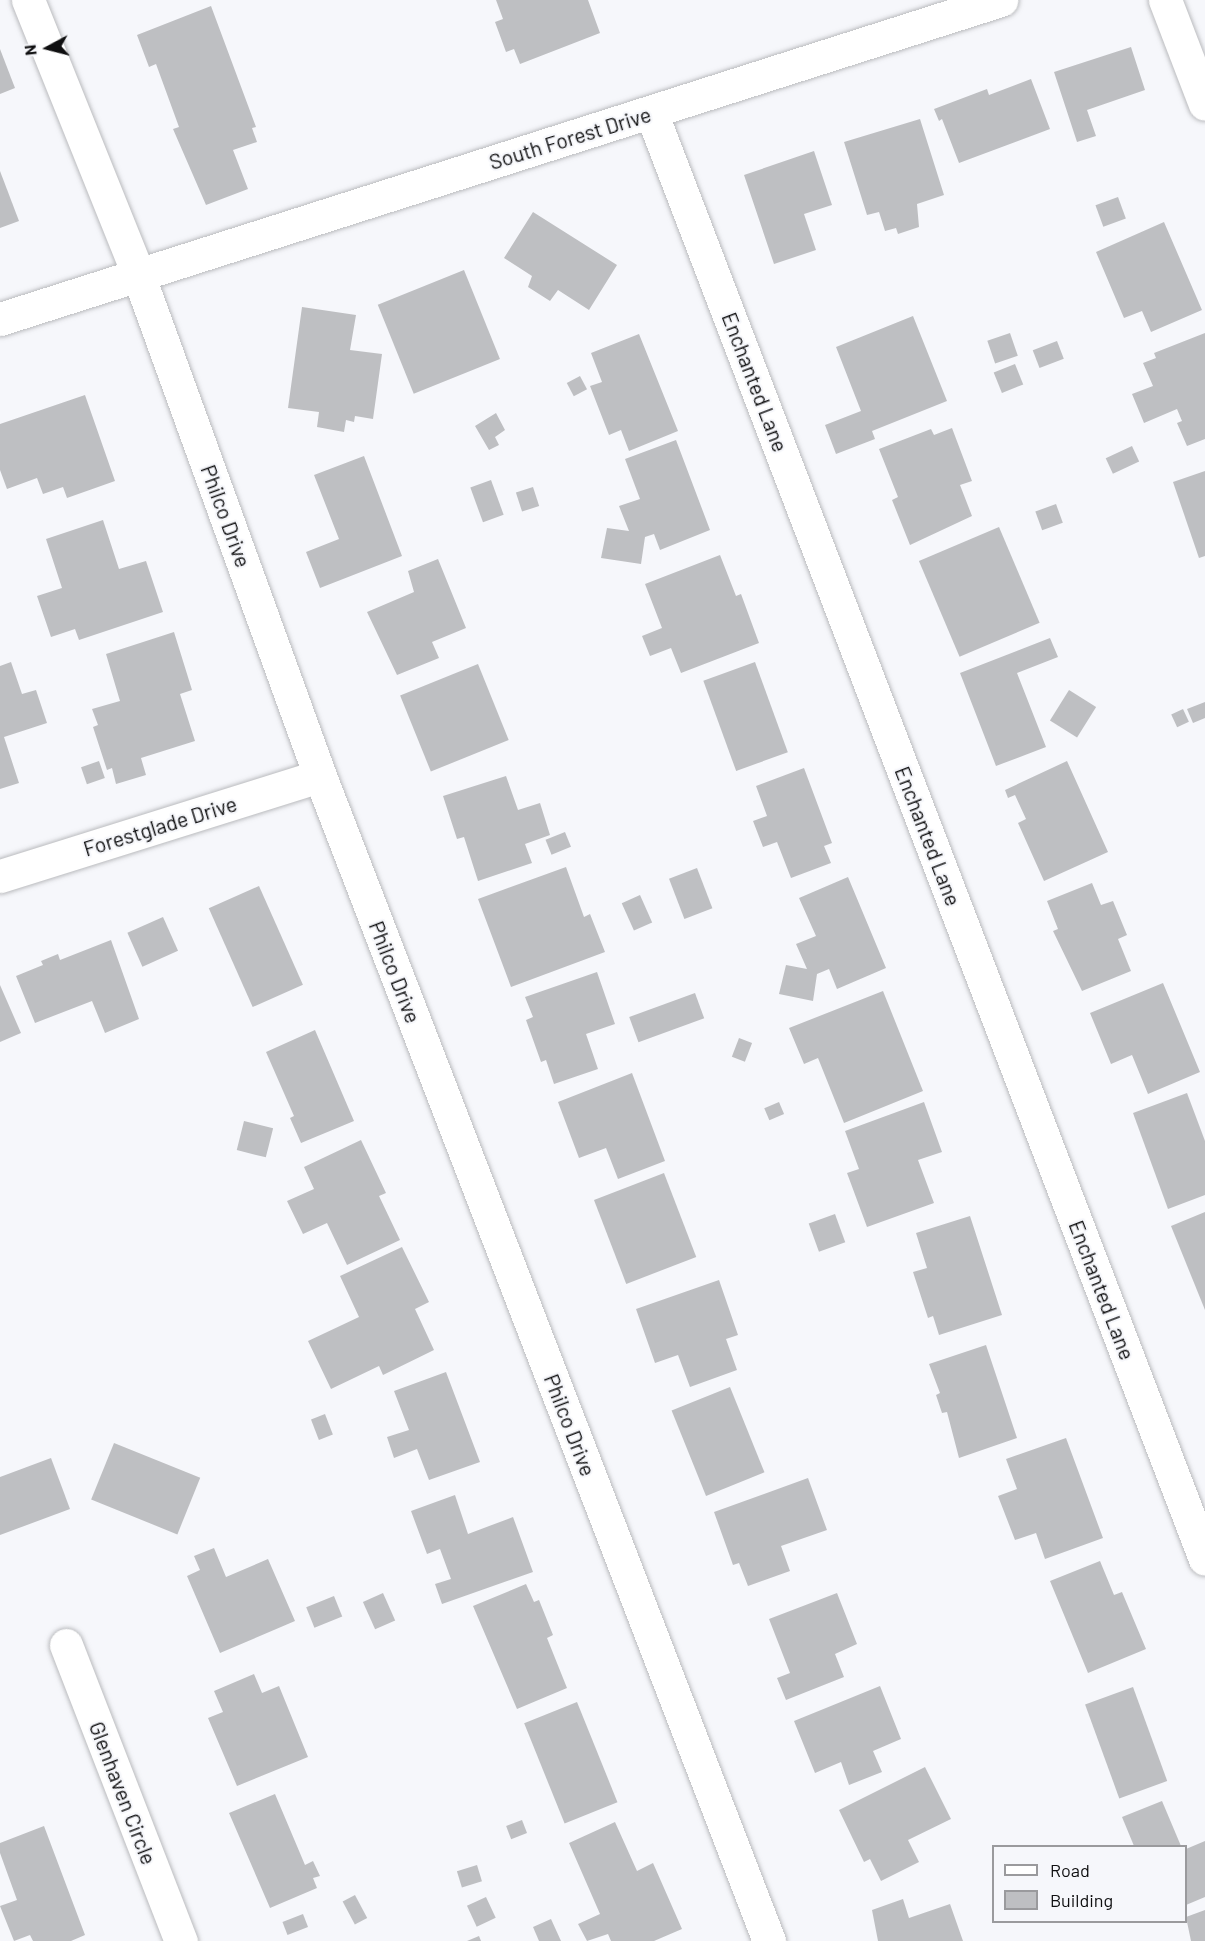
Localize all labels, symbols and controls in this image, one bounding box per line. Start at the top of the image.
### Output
north arrow [18,18,78,78]
text: N [20,44,40,57]
street label: South Forest Drive [486,101,654,175]
street label: Enchanted Lane [717,309,793,455]
street label: Philco Drive [196,461,256,571]
street label: Enchanted Lane [890,763,966,909]
street label: Forestglade Drive [80,791,240,861]
street label: Philco Drive [364,917,426,1027]
street label: Enchanted Lane [1064,1217,1140,1363]
street label: Philco Drive [539,1370,601,1480]
street label: Glenhaven Circle [84,1718,162,1868]
legend [992,1845,1187,1923]
text: Road [1050,1859,1090,1881]
text: Building [1050,1889,1113,1911]

